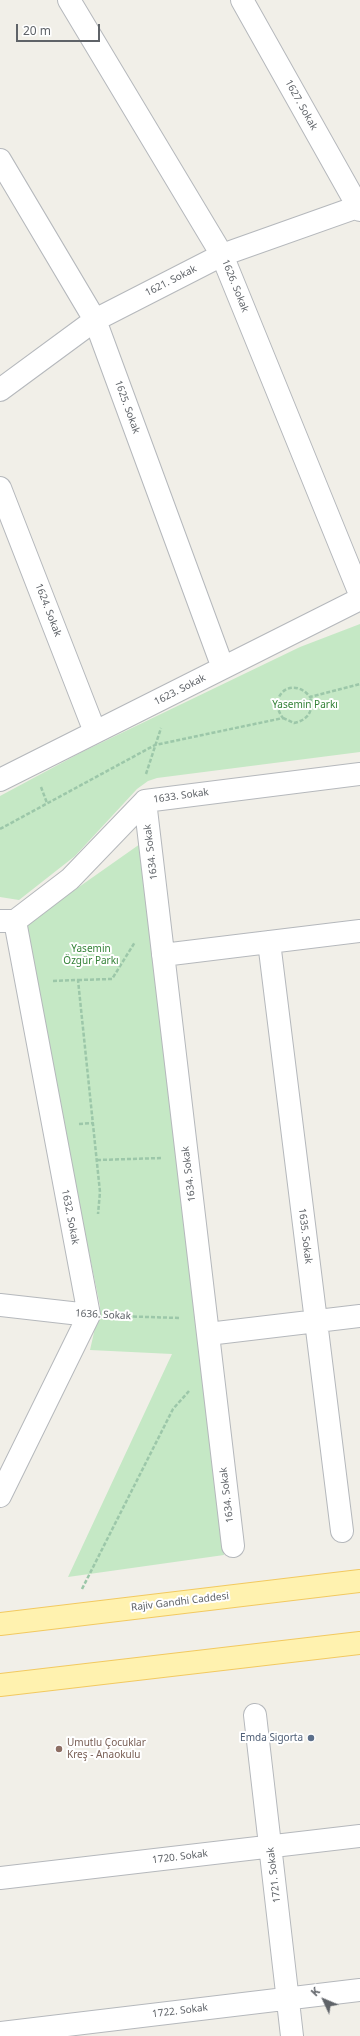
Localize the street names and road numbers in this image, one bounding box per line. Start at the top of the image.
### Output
street label: 1627. Sokak [282,78,320,132]
street label: 1626. Sokak [219,258,251,314]
street label: 1621. Sokak [143,263,199,299]
street label: 1625. Sokak [112,379,142,435]
street label: 1624. Sokak [32,582,64,638]
street label: 1623. Sokak [152,672,208,708]
street label: 1633. Sokak [152,786,210,806]
street label: 1634. Sokak [142,823,160,881]
street label: 1634. Sokak [180,1145,198,1203]
street label: 1632. Sokak [59,1188,81,1246]
street label: 1635. Sokak [296,1207,314,1265]
street label: 1636. Sokak [75,1308,131,1322]
street label: 1634. Sokak [218,1466,236,1524]
street label: Rajiv Gandhi Caddesi [130,1590,230,1614]
street label: 1721. Sokak [265,1846,283,1904]
street label: 1720. Sokak [151,1848,209,1866]
street label: 1722. Sokak [151,2002,209,2020]

